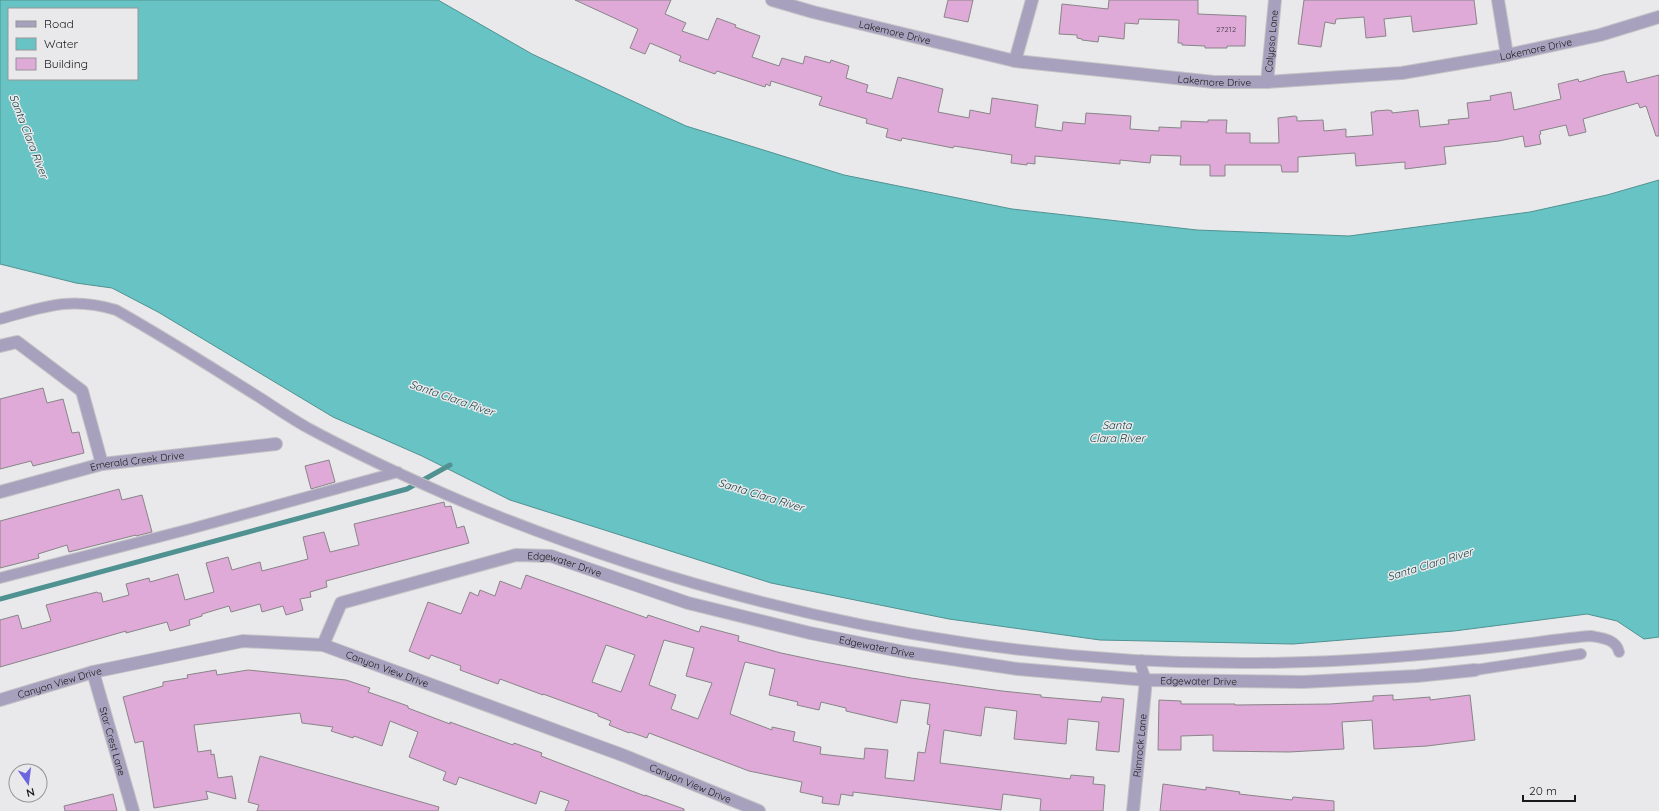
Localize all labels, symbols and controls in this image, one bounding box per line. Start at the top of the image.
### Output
legend [8,8,138,80]
street label: Calypso Lane [1261,9,1281,73]
text: Road [44,16,74,31]
street label: Lakemore Drive [858,17,932,47]
house number: 27212 [1216,24,1237,34]
street label: Lakemore Drive [1499,35,1573,63]
text: Water [44,36,79,51]
text: Building [44,56,88,71]
street label: Lakemore Drive [1177,72,1251,89]
water label: Santa Clara River [7,92,52,182]
water label: Santa Clara River [408,377,498,420]
water label: Santa Clara River [1089,418,1147,445]
street label: Emerald Creek Drive [88,448,185,474]
water label: Santa Clara River [717,475,807,515]
water label: Santa Clara River [1386,544,1476,584]
street label: Edgewater Drive [527,549,604,580]
street label: Edgewater Drive [838,633,916,660]
street label: Canyon View Drive [344,647,431,690]
street label: Canyon View Drive [16,664,103,701]
street label: Edgewater Drive [1160,674,1238,688]
street label: Star Crest Lane [97,705,129,778]
street label: Rimrock Lane [1130,713,1149,778]
street label: Canyon View Drive [648,760,734,806]
north arrow [8,763,48,803]
scale bar [1523,777,1575,803]
text: 20 m [1529,783,1557,798]
text: N [25,785,36,800]

